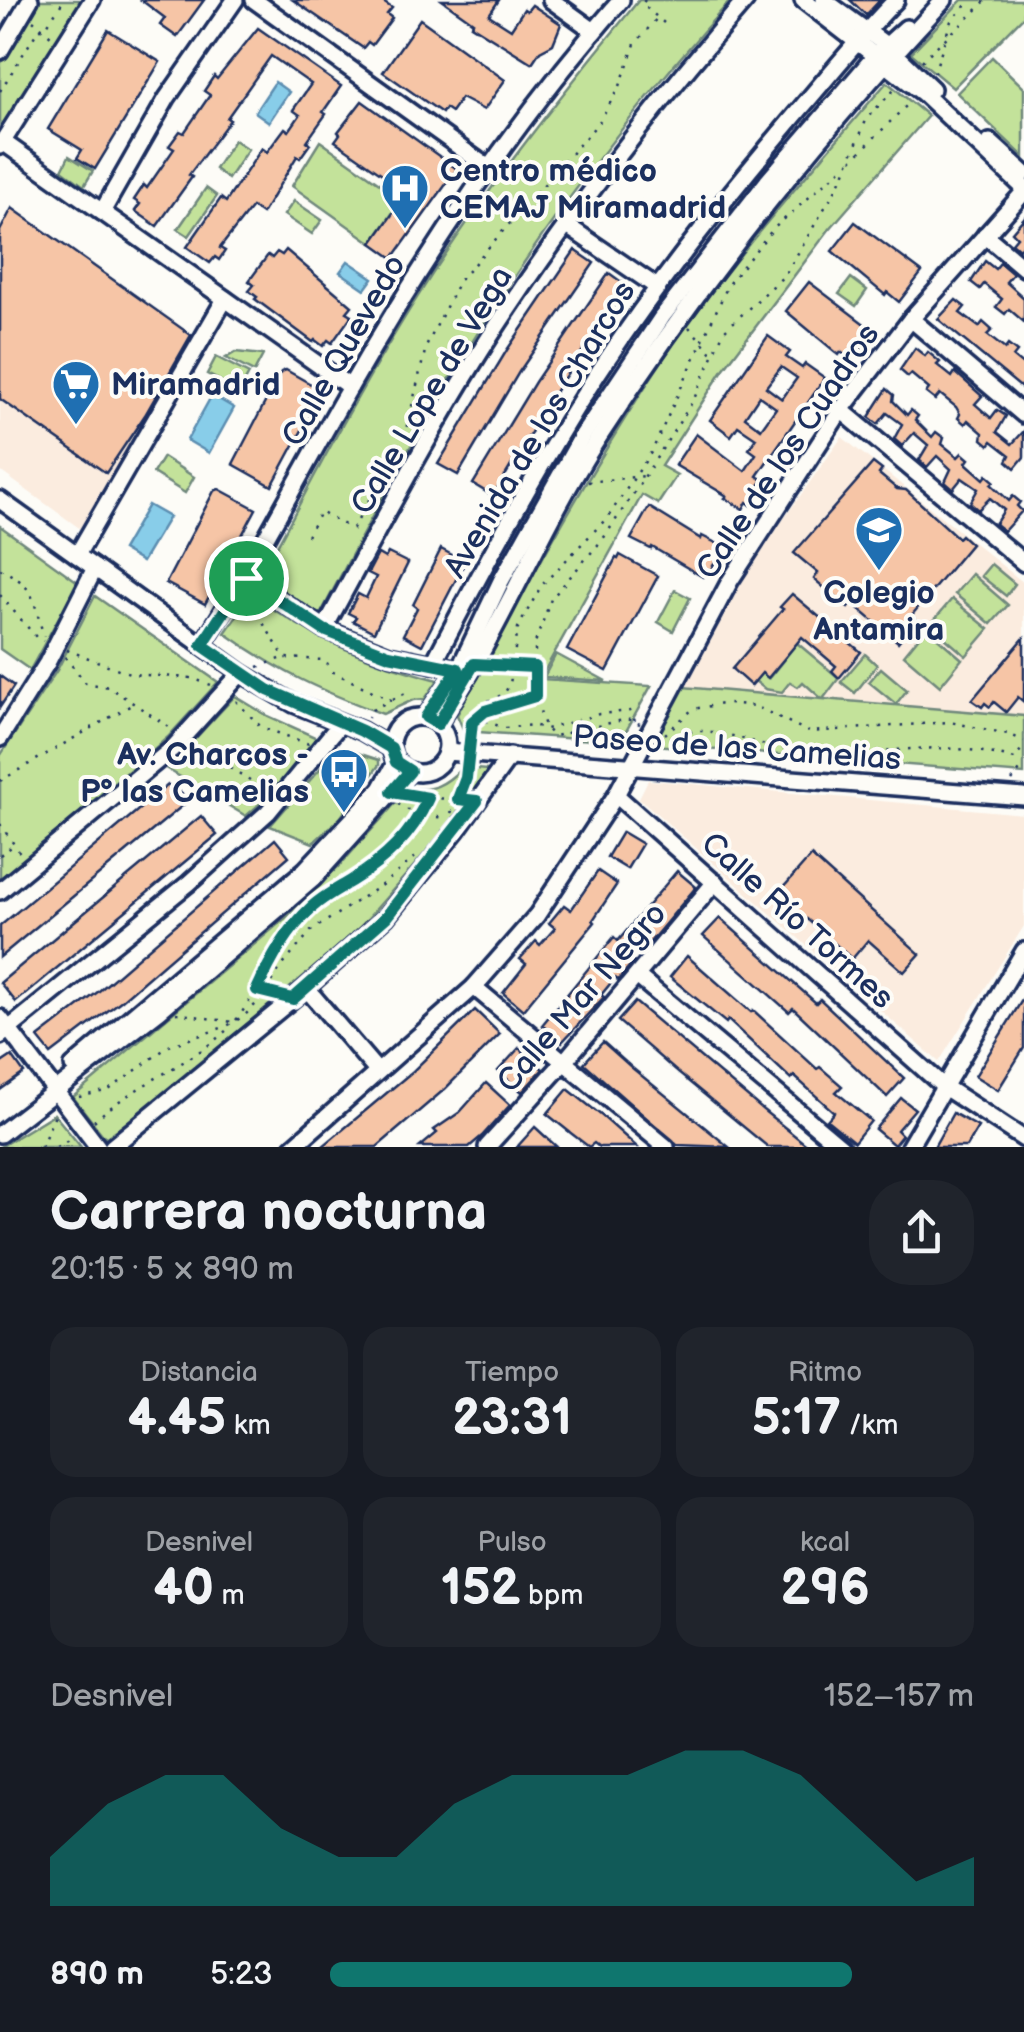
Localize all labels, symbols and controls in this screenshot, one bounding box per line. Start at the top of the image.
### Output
place label: Centro médico CEMAJ Miramadrid [440,152,726,228]
hospital icon: Centro médico CEMAJ Miramadrid [379,162,431,230]
street label: Calle Quevedo [274,248,415,453]
street label: Calle Lope de Vega [343,260,522,522]
street label: Avenida de los Charcos [436,274,644,585]
street label: Calle de los Cuadros [688,316,888,587]
supermarket icon: Miramadrid [50,358,102,426]
place label: Miramadrid [111,366,280,405]
school or university icon: Colegio Antamira [853,504,905,572]
pin [204,536,289,621]
icon: arrive [219,551,274,606]
place label: Colegio Antamira [813,574,944,650]
street label: Paseo de las Camelias [571,718,902,779]
place label: Av. Charcos - Pº las Camelias [80,736,309,812]
bus stop icon: Av. Charcos - Pº las Camelias [318,746,370,814]
street label: Calle Río Tormes [693,824,901,1018]
street label: Calle Mar Negro [489,895,675,1101]
text: Carrera nocturna [50,1179,487,1246]
button: share [869,1180,974,1285]
text: 20:15 · 5 × 890 m [50,1250,294,1289]
text: Distancia [140,1356,258,1389]
text: Tiempo [465,1356,559,1389]
text: Ritmo [788,1356,862,1389]
text: 4.45 [127,1389,226,1449]
text: 23:31 [452,1389,572,1449]
text: 5:17 [752,1389,841,1449]
text: km [226,1409,271,1442]
text: /km [841,1409,898,1442]
text: Desnivel [145,1526,253,1559]
text: Pulso [477,1526,547,1559]
text: kcal [800,1526,850,1559]
text: 40 [153,1559,214,1619]
text: 152 [441,1559,521,1619]
text: 296 [780,1559,870,1619]
text: m [214,1579,245,1612]
text: bpm [521,1579,583,1612]
text: Desnivel [50,1677,173,1716]
text: 152–157 m [824,1677,974,1716]
text: 890 m [50,1955,144,1994]
text: 5:23 [210,1955,273,1994]

